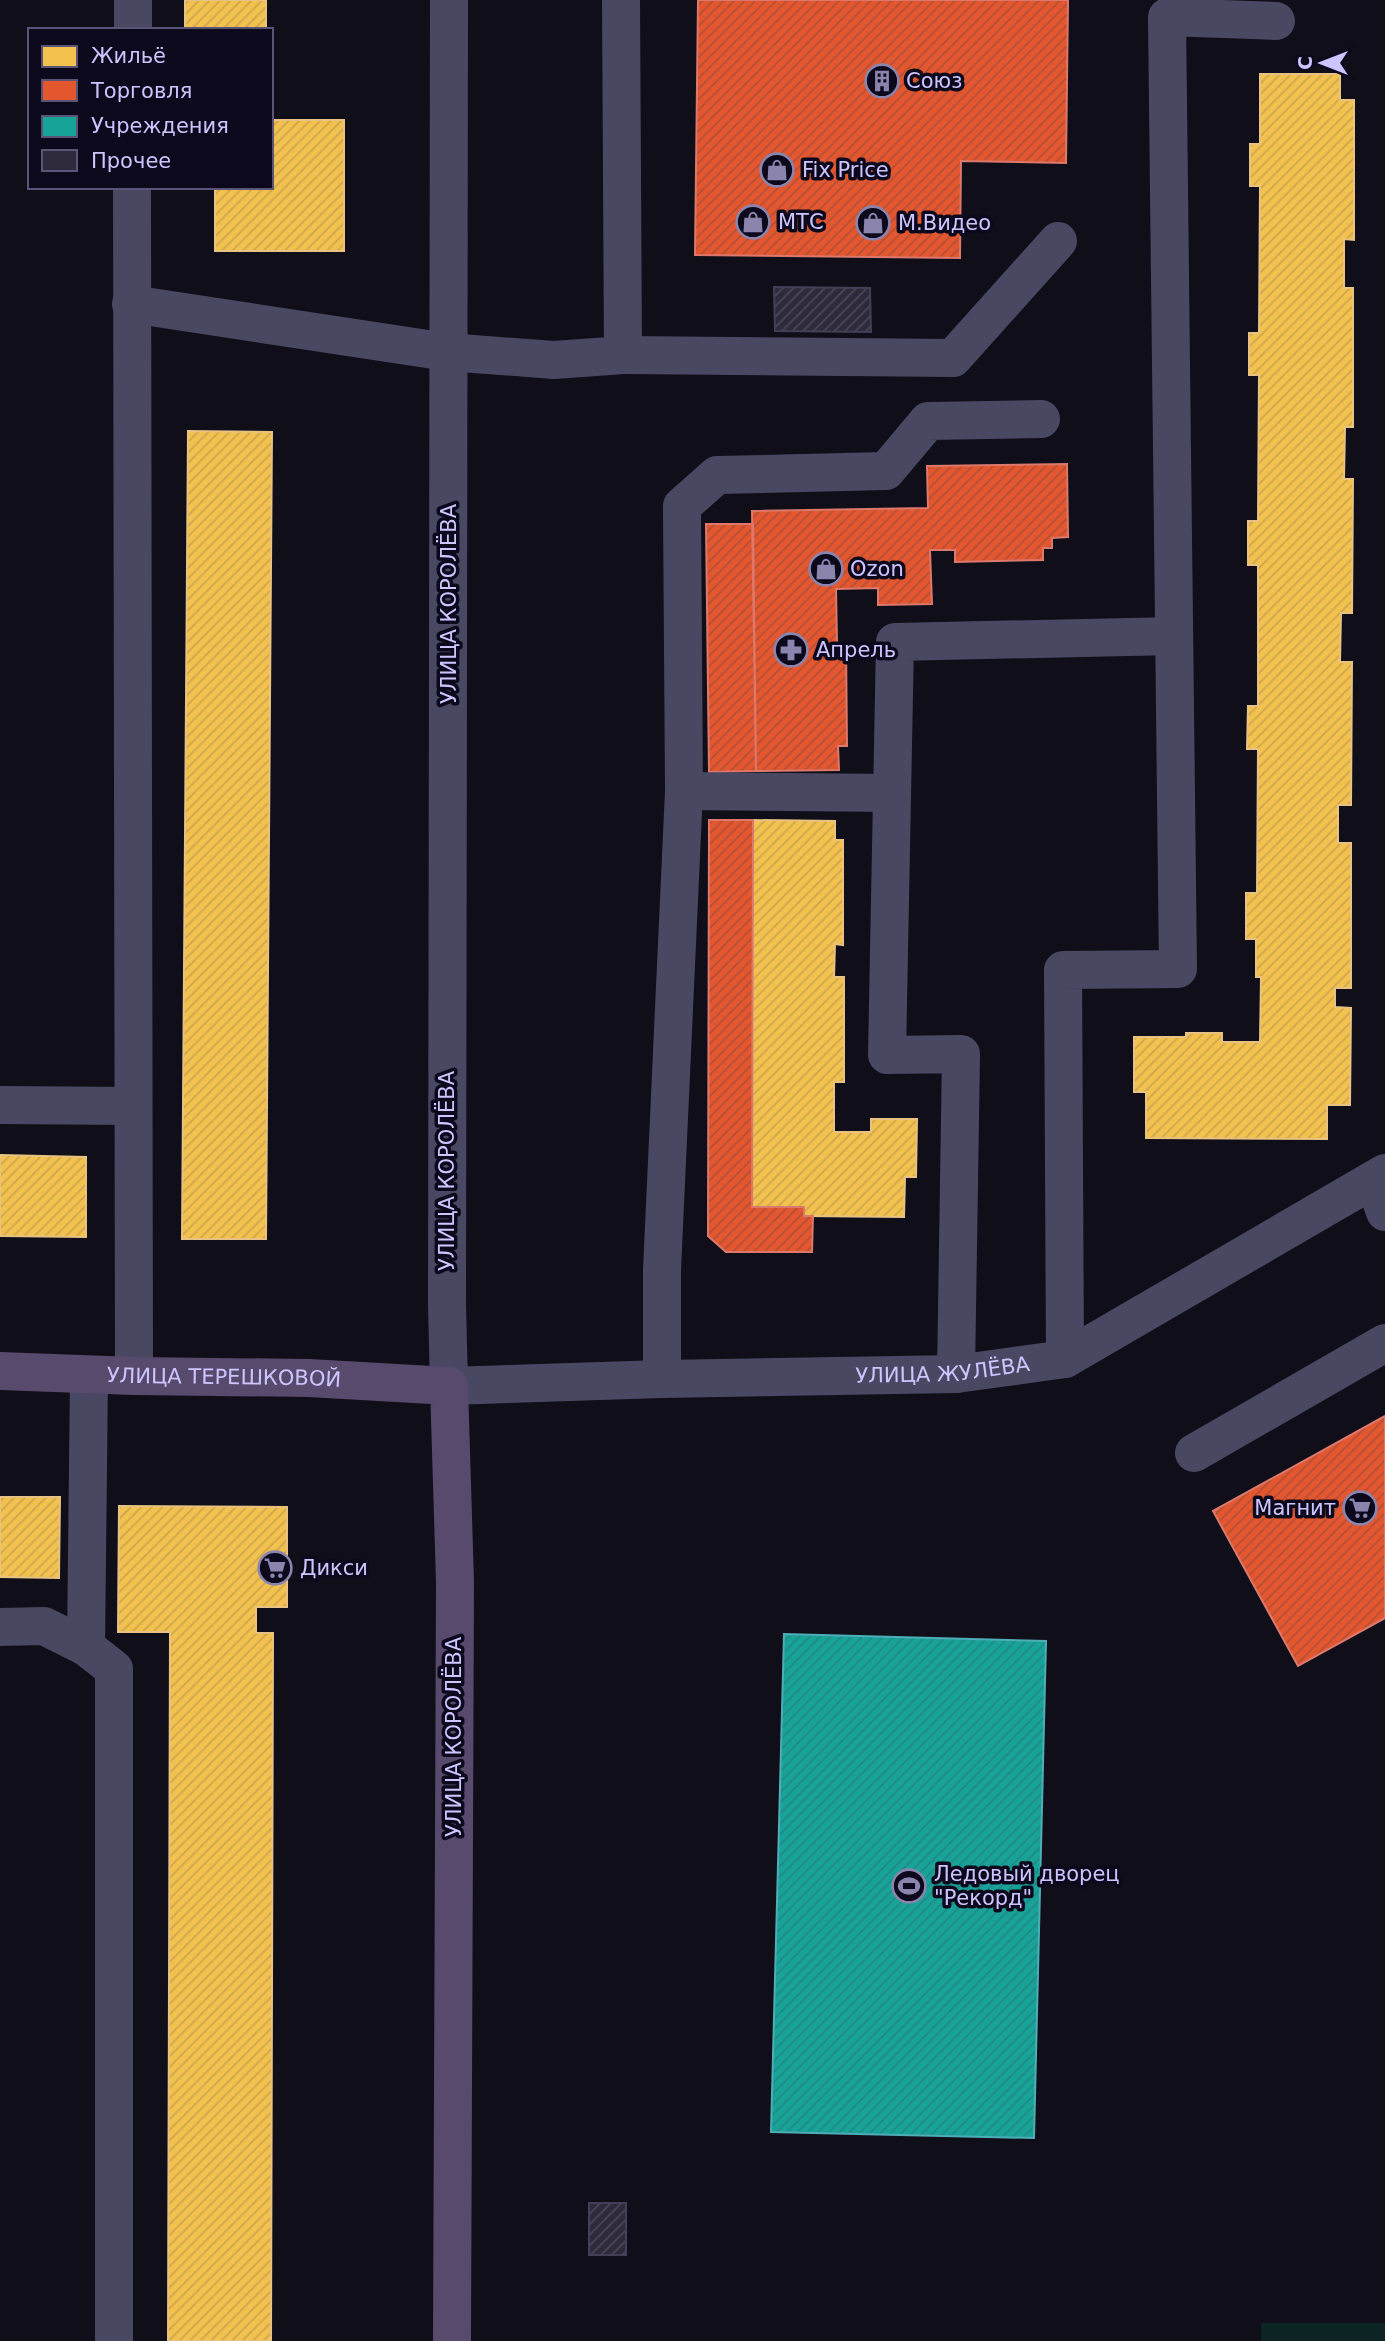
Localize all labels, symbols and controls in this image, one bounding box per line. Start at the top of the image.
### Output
legend [28,28,273,189]
north arrow [1287,28,1357,98]
text: Жильё [91,44,166,68]
text: С [1294,56,1316,70]
building icon: Союз [863,62,901,100]
place label: Союз [906,69,962,93]
text: Торговля [90,79,192,103]
text: Учреждения [91,114,229,138]
text: Прочее [91,149,171,173]
shop icon: Fix Price [758,151,796,189]
place label: Fix Price [802,158,889,182]
shop icon: МТС [734,203,772,241]
shop icon: М.Видео [854,204,892,242]
place label: МТС [778,210,824,234]
place label: М.Видео [898,211,991,235]
street label: УЛИЦА КОРОЛЁВА [436,503,461,704]
shop icon: Ozon [807,550,845,588]
place label: Ozon [850,557,904,581]
pharmacy icon: Апрель [772,631,810,669]
place label: Апрель [816,638,896,662]
street label: УЛИЦА КОРОЛЁВА [434,1070,459,1271]
street label: УЛИЦА ЖУЛЁВА [855,1352,1032,1388]
street label: УЛИЦА ТЕРЕШКОВОЙ [106,1363,342,1392]
supermarket icon: Магнит [1341,1489,1379,1527]
place label: Магнит [1254,1496,1336,1520]
supermarket icon: Дикси [256,1549,294,1587]
place label: Дикси [300,1556,368,1580]
street label: УЛИЦА КОРОЛЁВА [441,1636,466,1837]
place label: Ледовый дворец "Рекорд" [934,1862,1120,1910]
sports icon: Ледовый дворец "Рекорд" [890,1867,928,1905]

